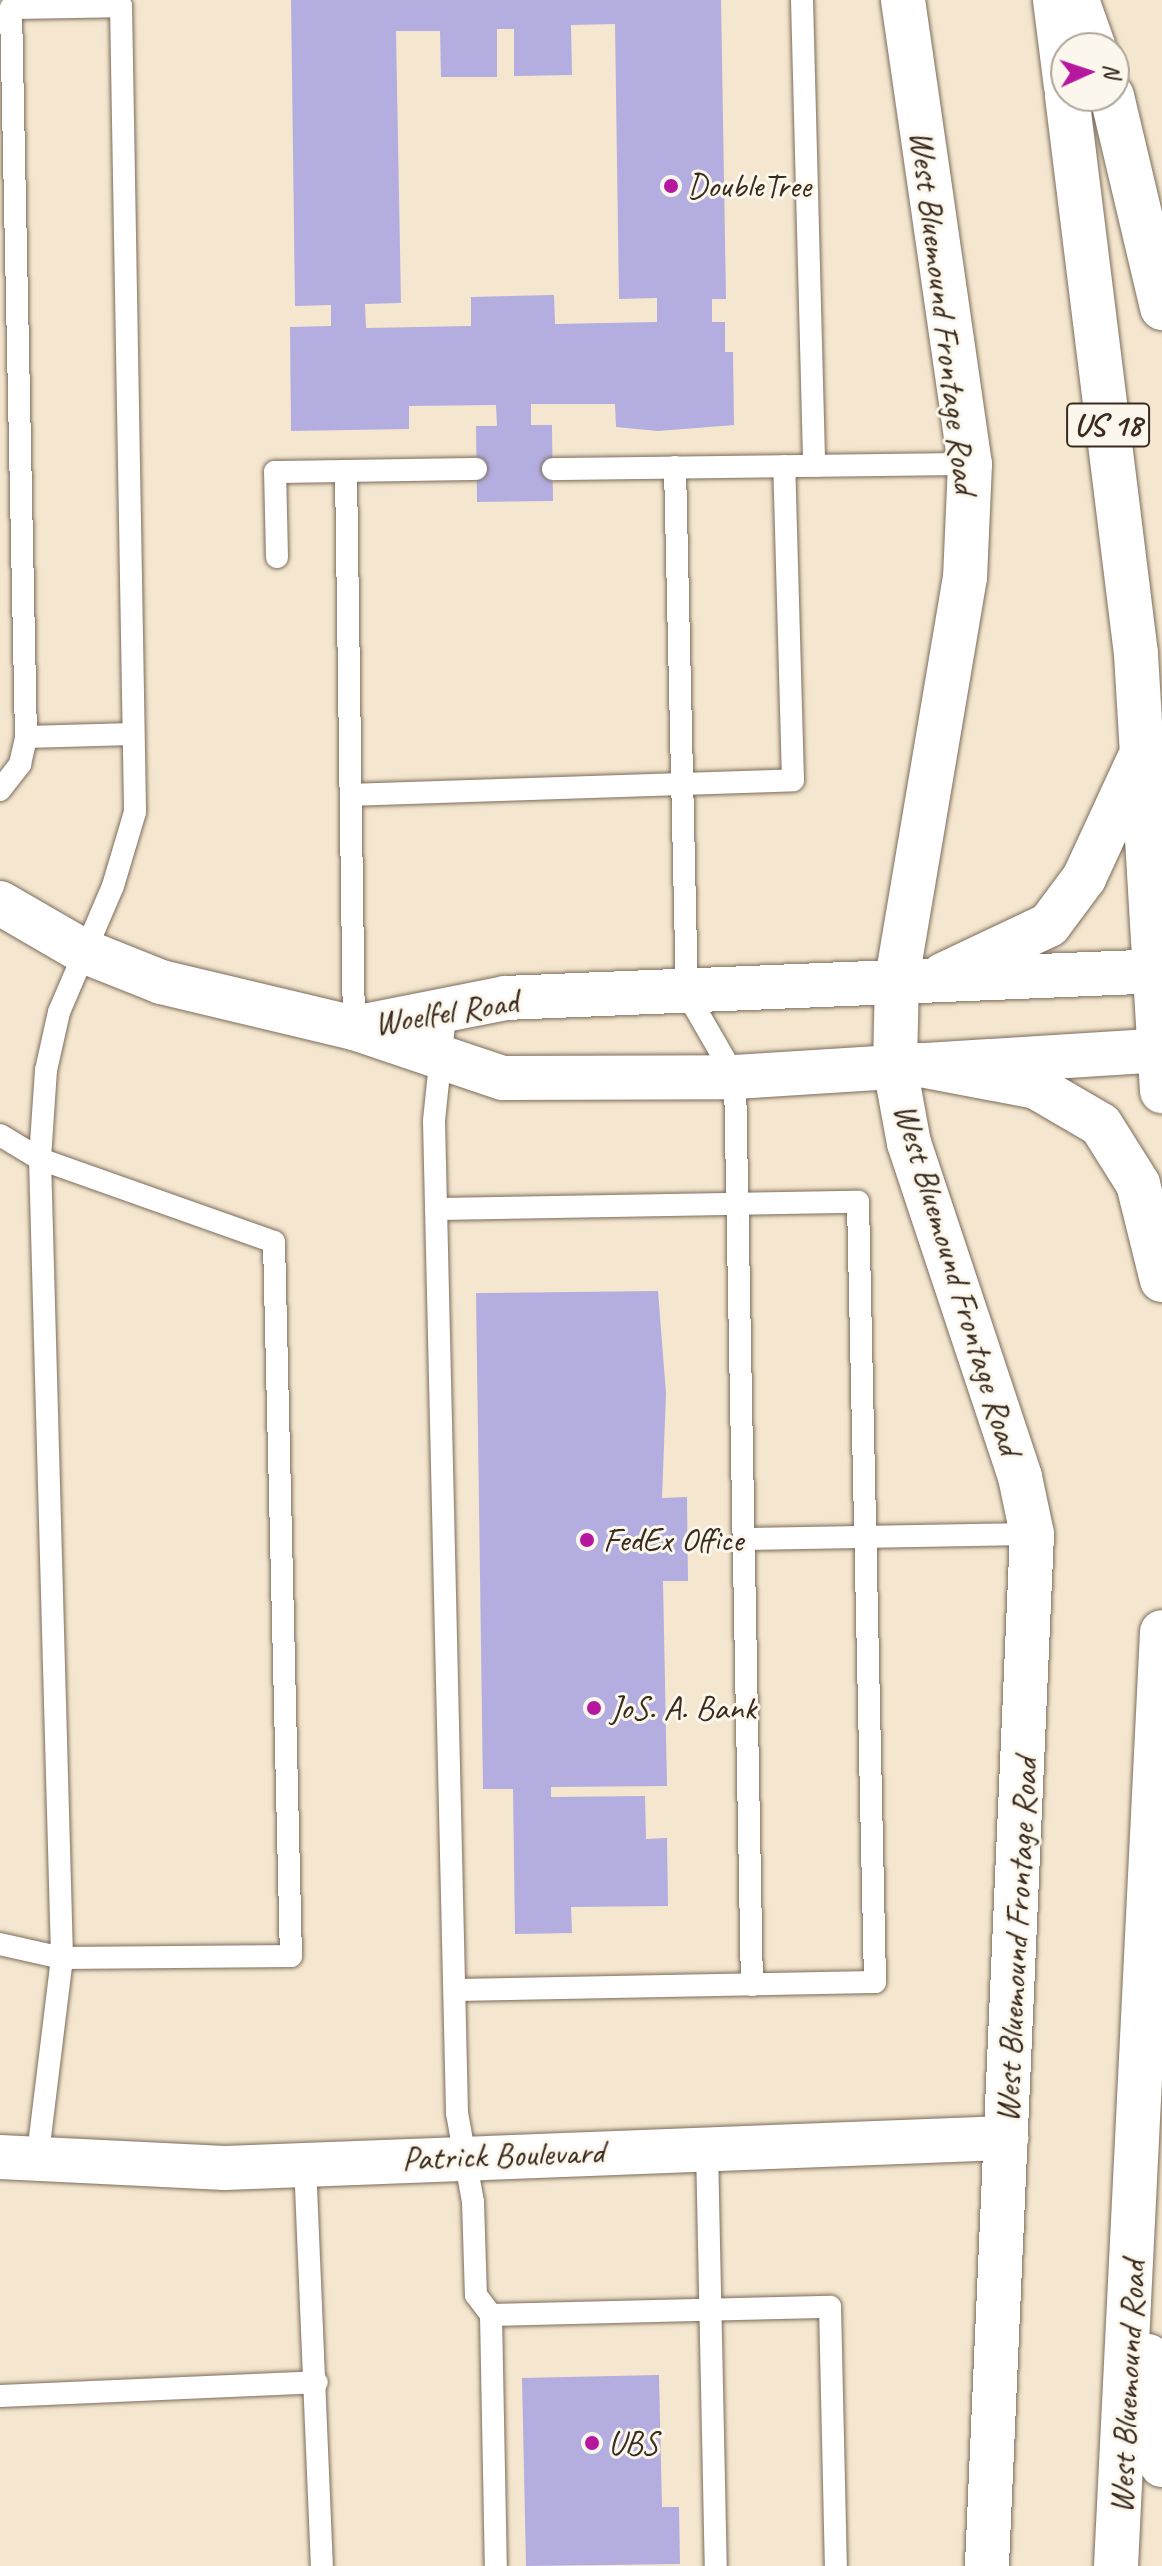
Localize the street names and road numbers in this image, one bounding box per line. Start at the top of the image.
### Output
street label: West Bluemound Frontage Road [902,129,986,495]
road number: US 18 [1066,397,1150,453]
street label: Woelfel Road [371,981,521,1043]
street label: West Bluemound Frontage Road [885,1099,1031,1459]
street label: West Bluemound Frontage Road [986,1757,1046,2123]
street label: Patrick Boulevard [401,2131,605,2179]
street label: West Bluemound Road [1100,2259,1154,2515]

